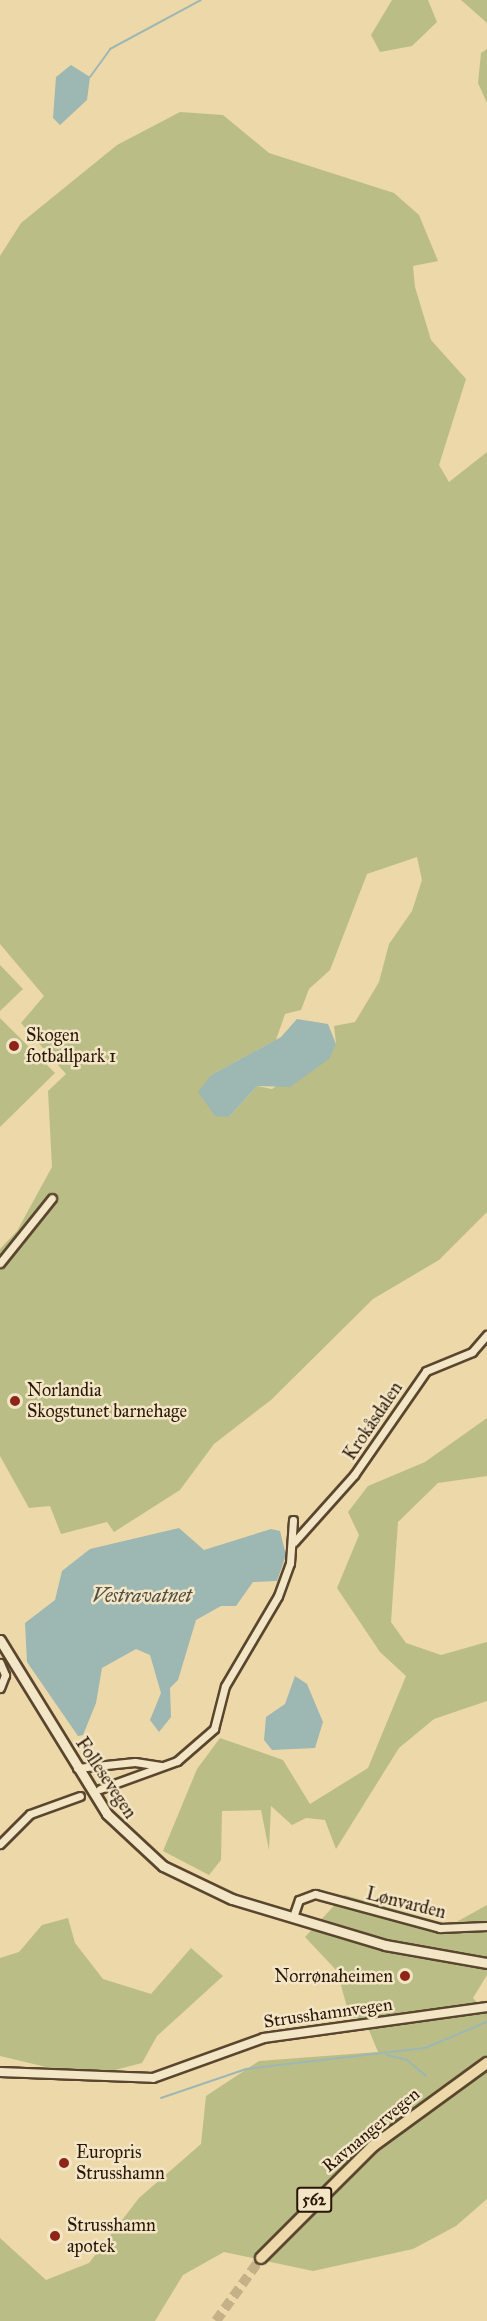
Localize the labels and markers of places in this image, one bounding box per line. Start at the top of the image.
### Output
place label: Skogen fotballpark 1 [26,1025,116,1068]
marker: Skogen fotballpark 1 [7,1039,21,1053]
place label: Norlandia Skogstunet barnehage [27,1380,187,1422]
marker: Norlandia Skogstunet barnehage [8,1394,22,1408]
place label: Norrønaheimen [274,1965,393,1987]
marker: Norrønaheimen [398,1969,412,1983]
place label: Europris Strusshamn [76,2142,165,2184]
marker: Europris Strusshamn [57,2156,71,2170]
place label: Strusshamn apotek [67,2215,156,2258]
marker: Strusshamn apotek [48,2229,62,2243]

